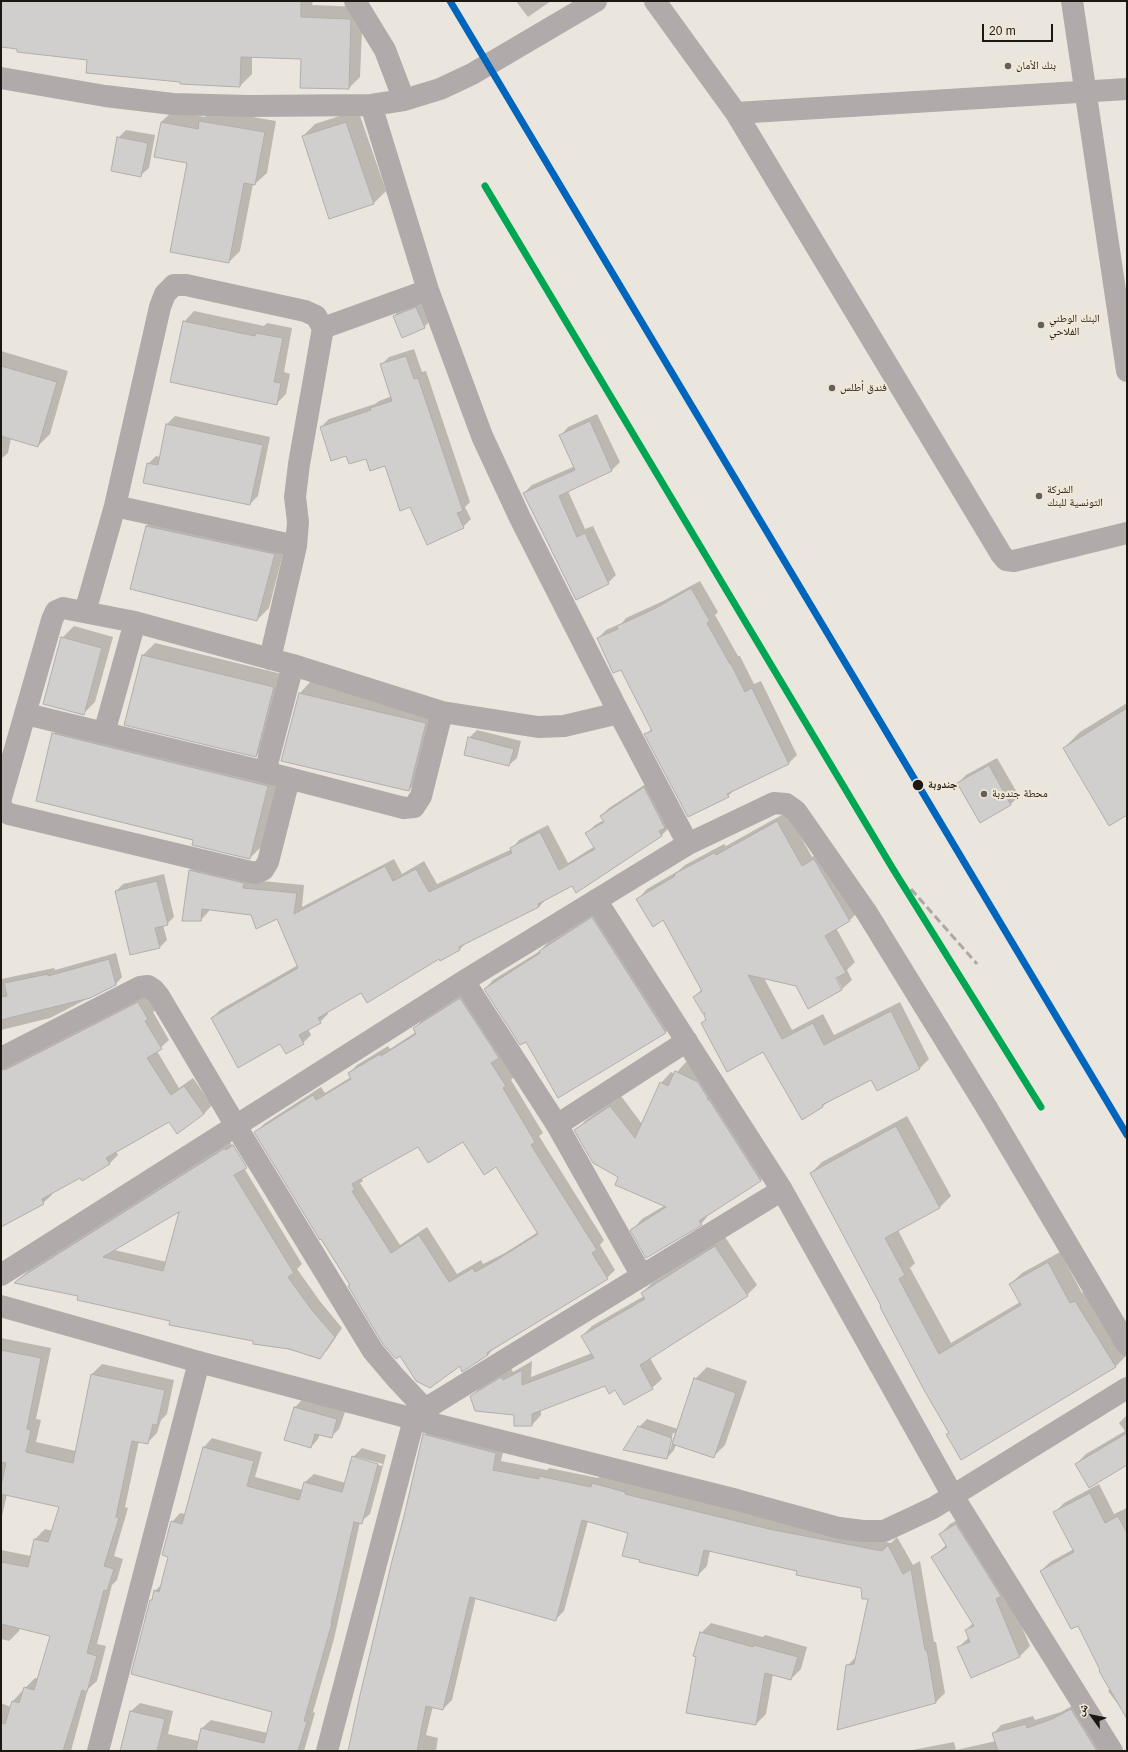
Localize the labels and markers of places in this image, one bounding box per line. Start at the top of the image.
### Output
place label: بنك الأمان [1016,59,1056,73]
marker: بنك الأمان [1003,61,1013,71]
place label: البنك الوطني الفلاحي [1049,312,1100,338]
marker: البنك الوطني الفلاحي [1036,320,1046,330]
place label: فندق أطلس [840,381,887,395]
marker: فندق أطلس [827,383,837,393]
place label: الشركة التونسية للبنك [1047,483,1103,509]
marker: الشركة التونسية للبنك [1034,491,1044,501]
marker: جندوبة [911,778,925,792]
place label: جندوبة [928,778,957,792]
place label: محطة جندوبة [992,787,1048,801]
marker: محطة جندوبة [979,789,989,799]

